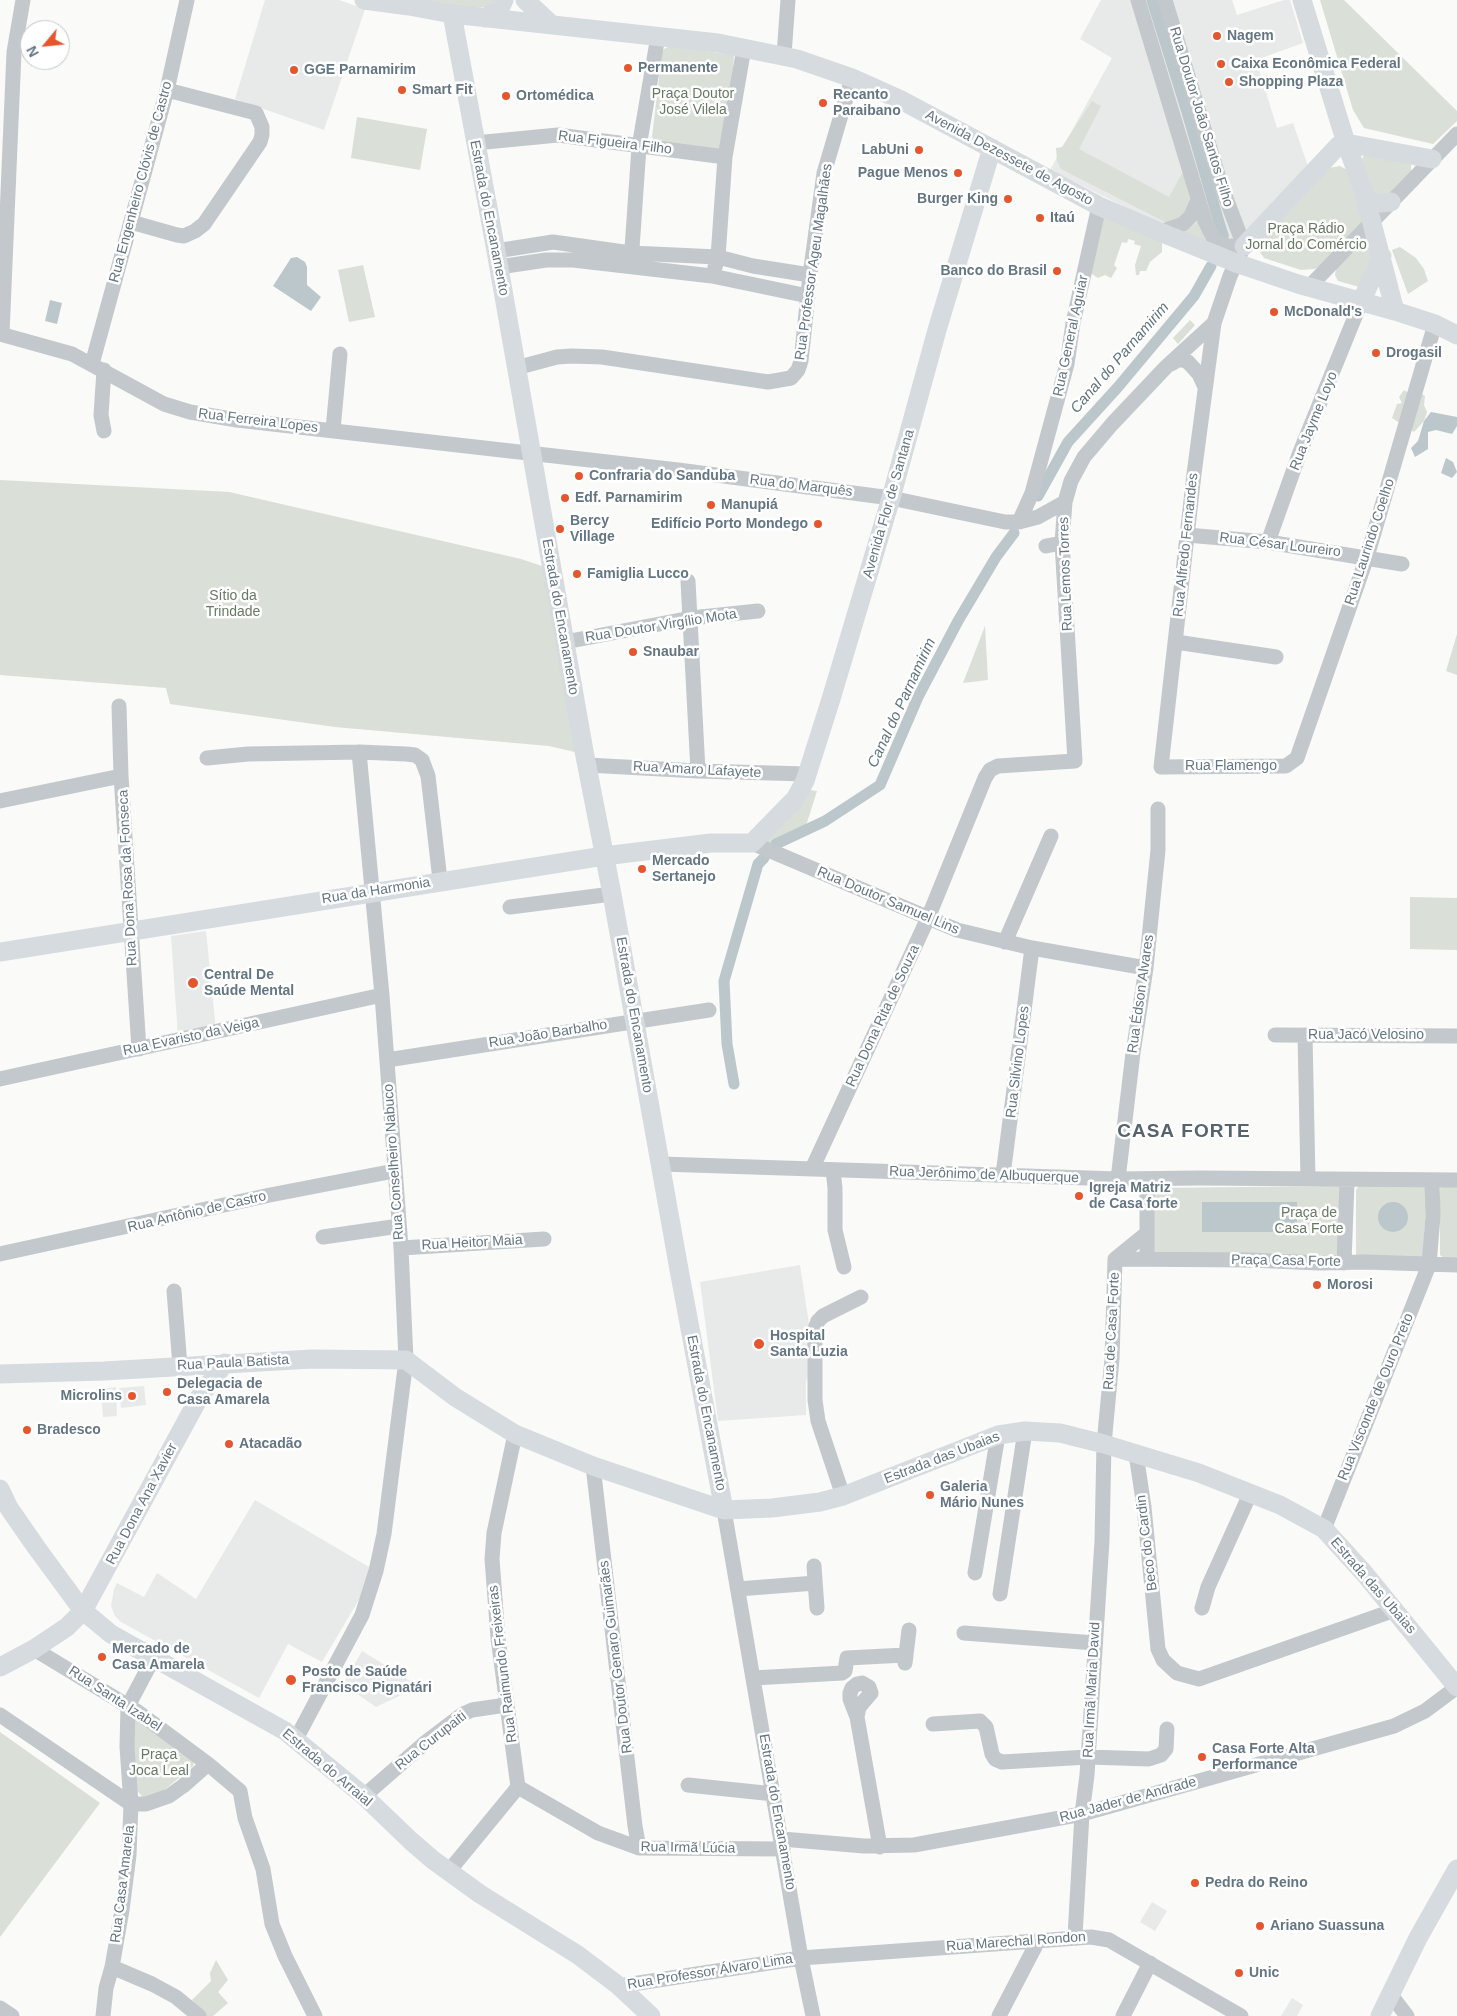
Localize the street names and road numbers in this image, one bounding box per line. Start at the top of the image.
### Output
street label: Rua Doutor João Santos Filho [1166,25,1236,209]
street label: Rua Engenheiro Clóvis de Castro [106,79,176,285]
street label: Avenida Dezessete de Agosto [922,107,1096,209]
street label: Rua Figueira Filho [557,128,673,158]
street label: Estrada do Encanamento [466,139,512,297]
street label: Rua Professor Ageu Magalhães [792,163,836,361]
street label: Rua General Aguiar [1050,274,1092,398]
street label: Rua Jayme Loyo [1287,369,1341,473]
street label: Rua Ferreira Lopes [197,405,319,437]
street label: Avenida Flor de Santana [860,428,918,580]
street label: Rua do Marquês [749,471,853,501]
street label: Rua Alfredo Fernandes [1170,472,1202,618]
street label: Rua Laurindo Coelho [1342,476,1398,608]
street label: Rua Lemos Torres [1056,517,1076,631]
street label: Rua César Loureiro [1218,529,1342,561]
street label: Estrada do Encanamento [538,538,582,696]
street label: Rua Doutor Virgílio Mota [584,606,738,646]
street label: Rua Amaro Lafayete [632,758,762,782]
street label: Rua Flamengo [1185,758,1277,774]
street label: Rua Dona Rosa da Fonseca [115,789,141,967]
street label: Rua Doutor Samuel Lins [815,863,961,939]
street label: Rua da Harmonia [320,874,432,908]
street label: Rua Édson Alvares [1124,933,1158,1055]
street label: Estrada do Encanamento [612,936,656,1094]
street label: Rua Dona Rita de Souza [843,942,923,1090]
street label: Rua Silvino Lopes [1003,1005,1033,1119]
street label: Rua Evaristo da Veiga [122,1014,260,1060]
street label: Rua João Barbalho [487,1016,609,1052]
street label: Rua Jacó Velosino [1308,1027,1424,1043]
street label: Rua Conselheiro Nabuco [380,1083,408,1241]
street label: Rua Jerônimo de Albuquerque [889,1163,1079,1187]
street label: Rua Antônio de Castro [126,1188,268,1236]
street label: Rua Heitor Maia [421,1232,523,1254]
street label: Praça Casa Forte [1231,1252,1341,1270]
street label: Rua de Casa Forte [1101,1272,1123,1390]
street label: Rua Visconde de Ouro Preto [1335,1311,1417,1483]
street label: Estrada do Encanamento [683,1334,729,1492]
street label: Rua Paula Batista [177,1352,289,1374]
street label: Estrada das Ubaias [882,1428,1002,1488]
street label: Rua Dona Ana Xavier [103,1440,181,1568]
street label: Beco do Cardin [1133,1494,1161,1592]
street label: Estrada das Ubaias [1327,1534,1419,1638]
street label: Rua Doutor Genaro Guimarães [596,1559,636,1755]
street label: Rua Raimundo Freixeiras [485,1584,521,1744]
street label: Rua Irmã Maria David [1080,1622,1104,1758]
street label: Rua Santa Izabel [65,1663,165,1735]
street label: Rua Curupaiti [392,1708,470,1774]
street label: Estrada do Arraial [279,1726,375,1810]
street label: Estrada do Encanamento [755,1733,799,1891]
street label: Rua Jader de Andrade [1058,1774,1198,1826]
street label: Rua Casa Amarela [107,1824,139,1944]
street label: Rua Irmã Lúcia [640,1839,736,1857]
street label: Rua Marechal Rondon [946,1929,1086,1955]
street label: Rua Professor Álvaro Lima [626,1951,794,1993]

